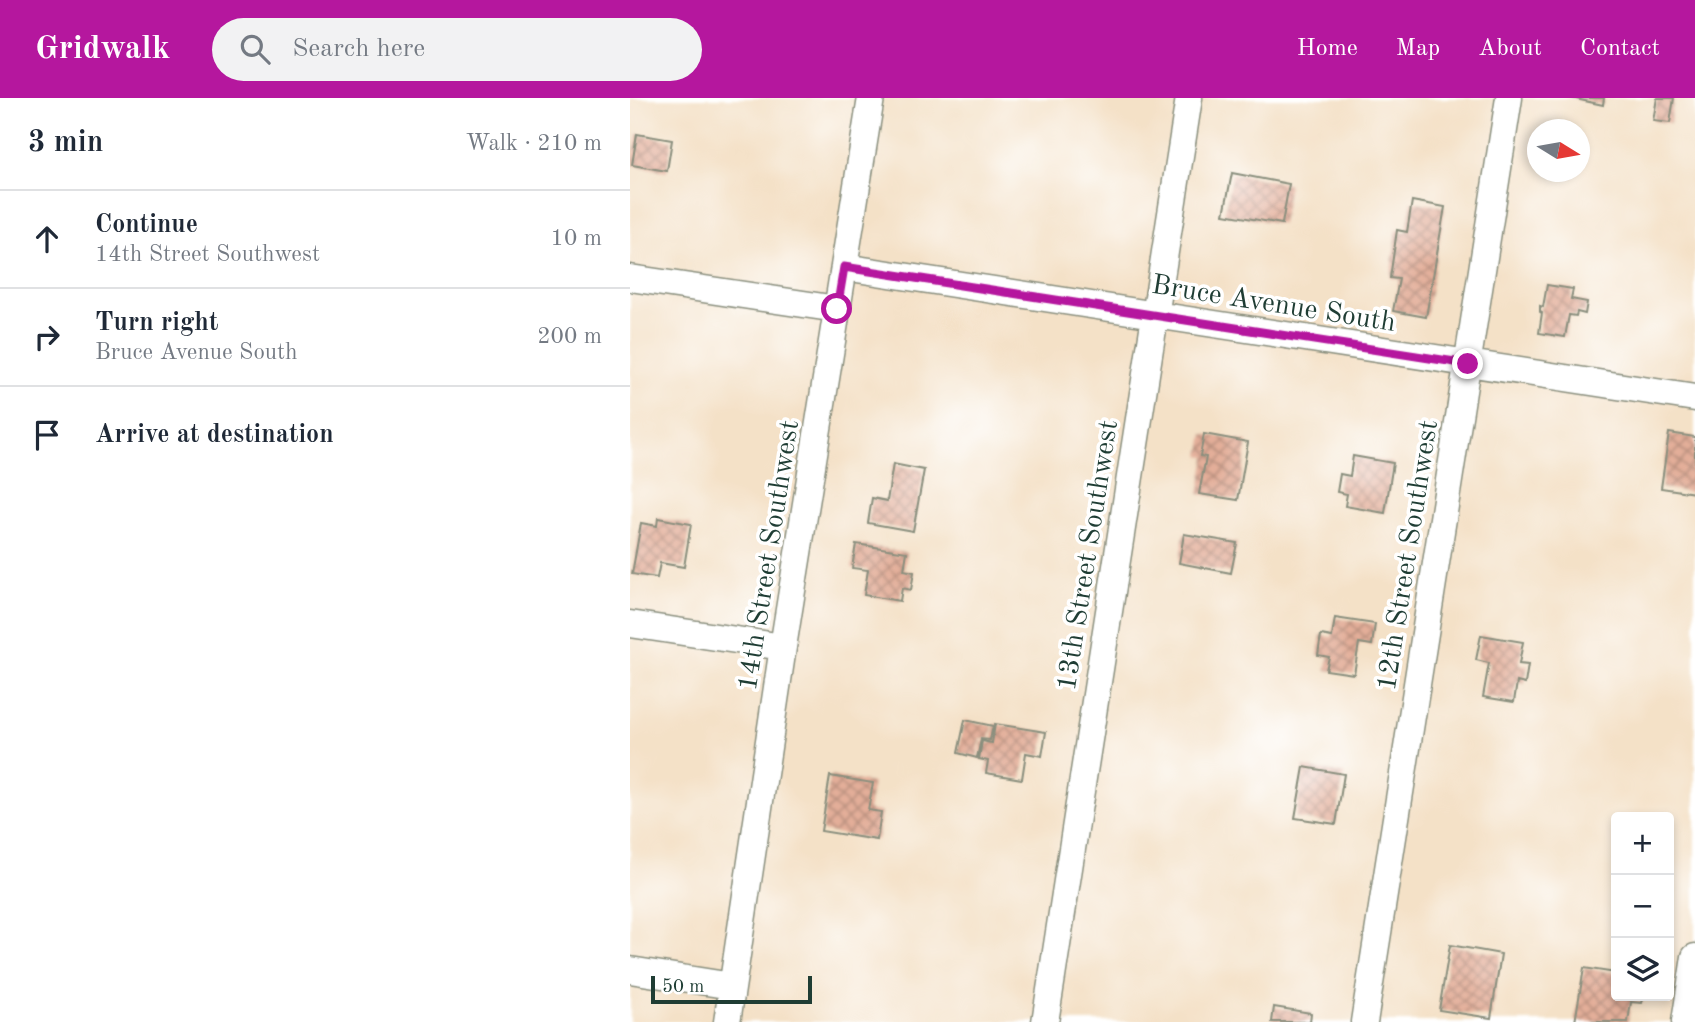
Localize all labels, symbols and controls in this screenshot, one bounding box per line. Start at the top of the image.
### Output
search box [212,18,702,81]
icon: search [236,30,274,68]
text: Gridwalk [35,33,170,66]
text: Search here [292,36,425,62]
text: Home [1297,37,1358,61]
text: Map [1396,37,1440,61]
text: About [1478,37,1542,61]
text: Contact [1580,37,1660,61]
north arrow [1527,119,1590,182]
text: 3 min [28,128,103,158]
text: Walk · 210 m [466,132,602,155]
text: Continue [95,212,198,238]
icon: ahead [28,220,66,258]
text: 10 m [551,227,602,250]
text: 14th Street Southwest [95,243,320,266]
street label: Bruce Avenue South [1150,272,1398,338]
route start [821,293,852,324]
text: Turn right [95,310,218,336]
icon: right [28,318,66,356]
text: 200 m [537,325,602,348]
text: Bruce Avenue South [95,341,298,364]
route end [1452,348,1483,379]
icon: arrive [28,416,66,454]
street label: 14th Street Southwest [735,418,805,693]
street label: 13th Street Southwest [1054,418,1124,693]
street label: 12th Street Southwest [1374,418,1444,693]
text: Arrive at destination [95,422,334,448]
map controls [1611,812,1674,1001]
button: + [1611,812,1674,875]
button: − [1611,875,1674,938]
button: layers [1611,938,1674,1001]
scale bar [651,973,812,1005]
text: 50 m [662,978,704,997]

